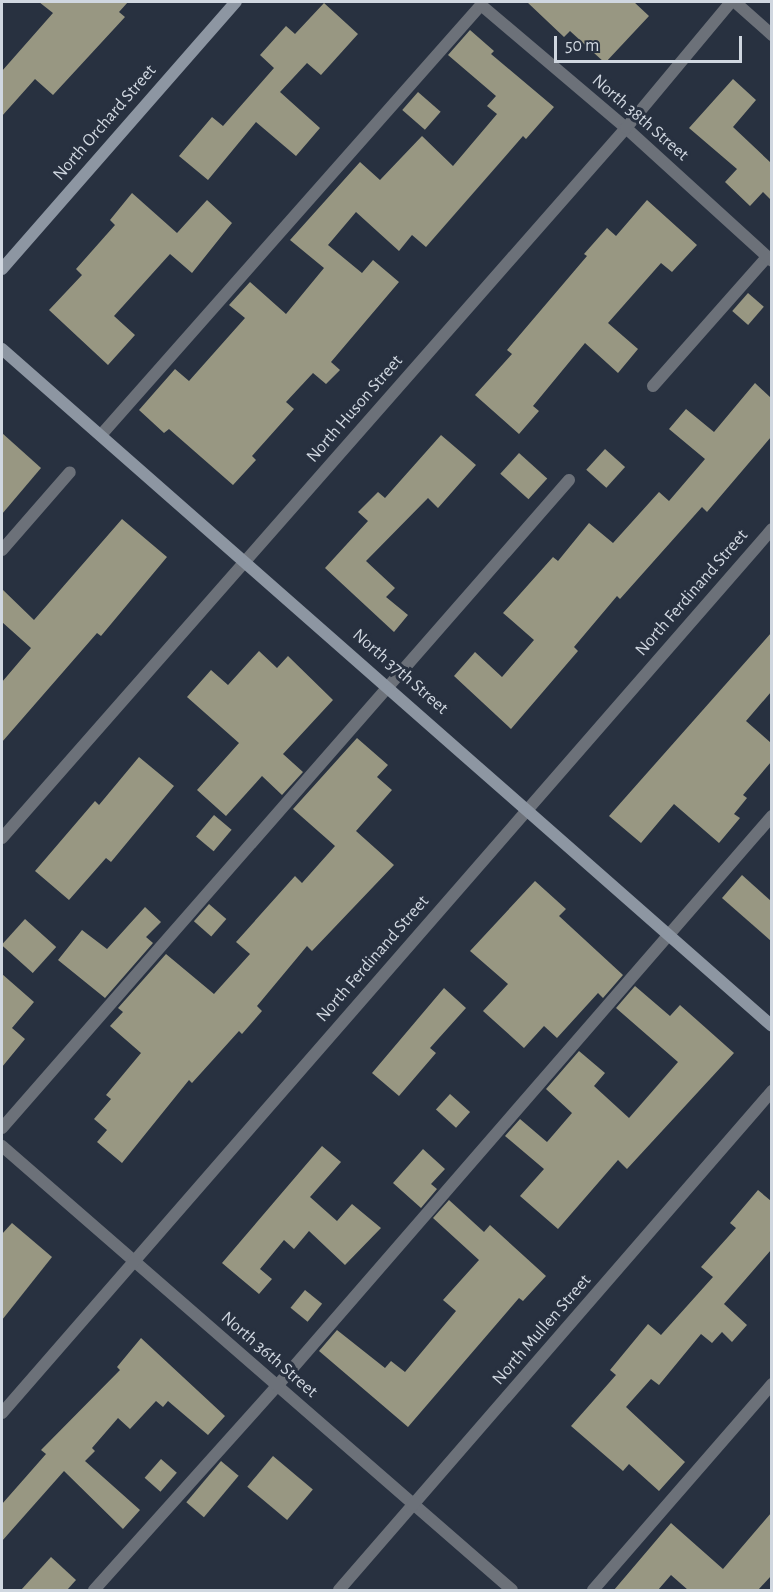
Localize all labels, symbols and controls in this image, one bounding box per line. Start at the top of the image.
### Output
scale bar [557,24,744,62]
text: 50 m [565,37,599,55]
street label: North Orchard Street [49,61,161,185]
street label: North 38th Street [587,70,693,166]
street label: North Huson Street [302,351,408,467]
street label: North Ferdinand Street [631,525,753,661]
street label: North 37th Street [348,625,452,719]
street label: North Ferdinand Street [312,891,434,1027]
street label: North Mullen Street [488,1270,596,1390]
street label: North 36th Street [216,1307,322,1403]

